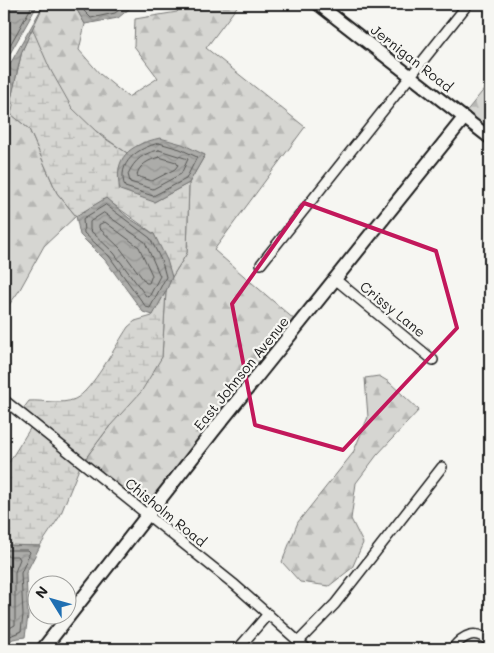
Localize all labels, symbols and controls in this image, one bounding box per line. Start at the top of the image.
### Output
street label: Jernigan Road [367,20,457,96]
street label: Crissy Lane [356,277,430,341]
street label: East Johnson Avenue [189,312,293,434]
street label: Chisholm Road [121,473,211,551]
north arrow [28,576,78,626]
text: N [30,582,52,602]

